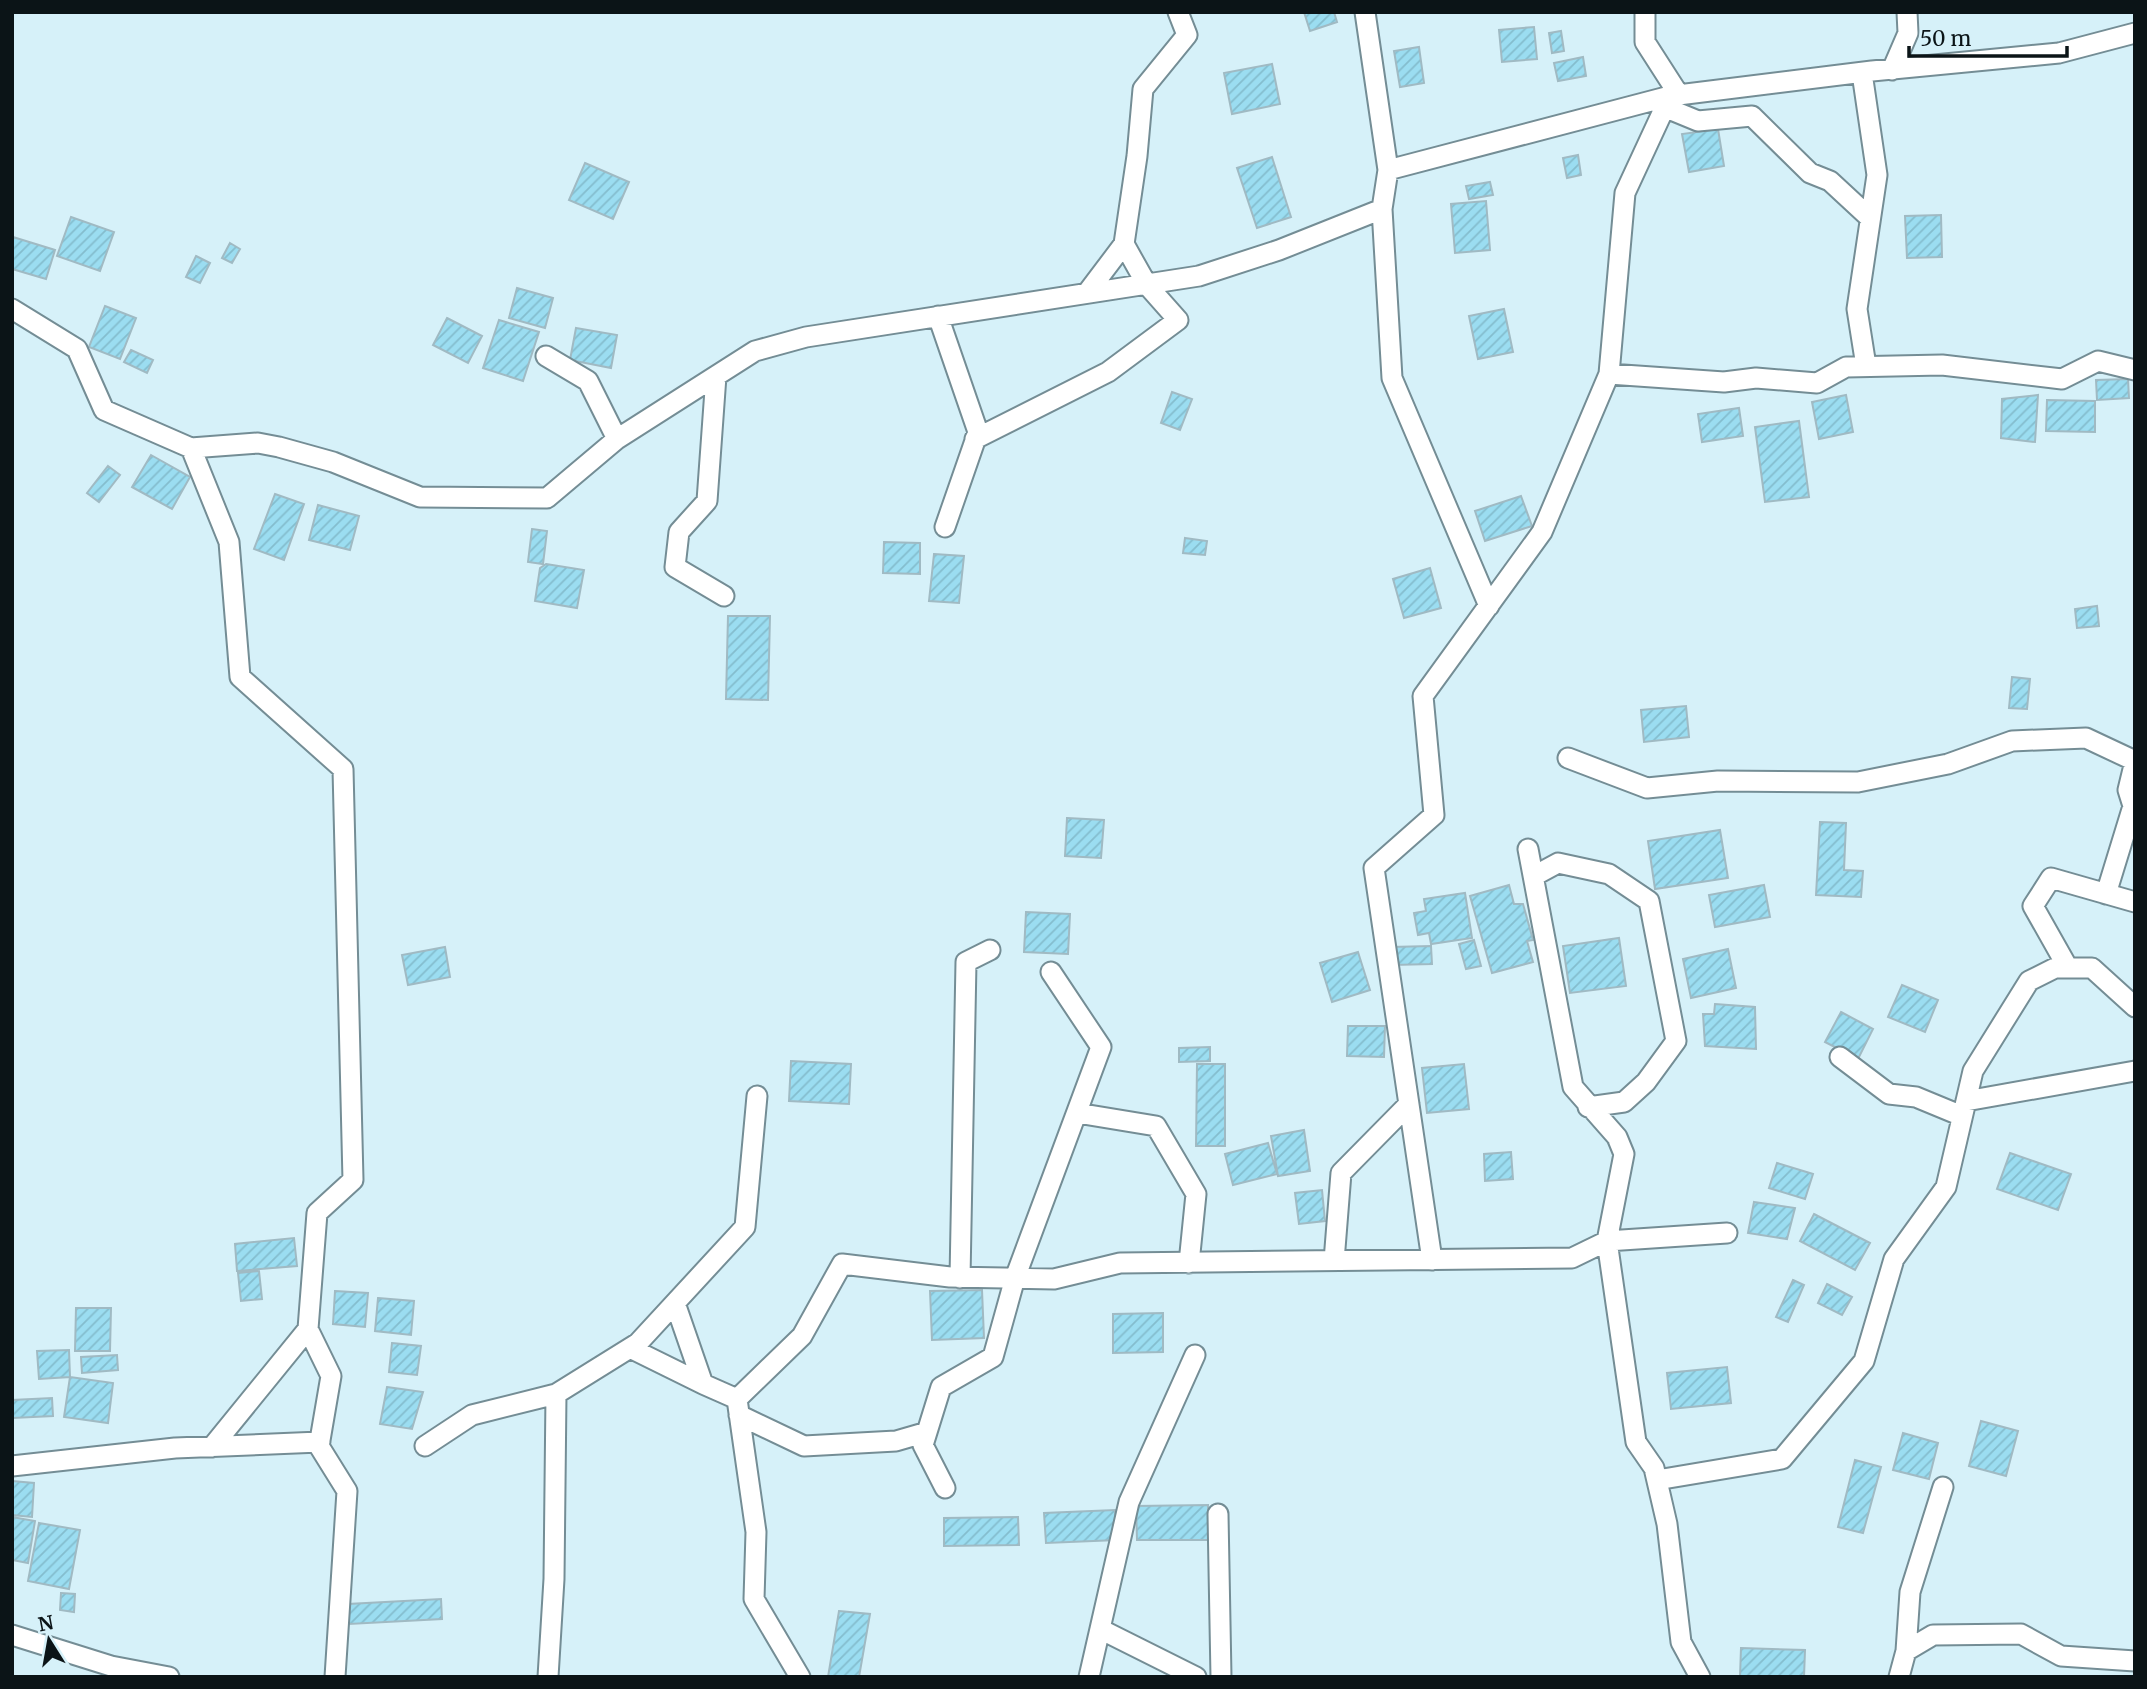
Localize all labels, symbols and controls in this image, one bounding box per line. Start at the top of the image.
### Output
scale bar [1909,14,2066,58]
text: 50 m [1920,25,1971,52]
north arrow [14,1605,84,1675]
text: N [36,1610,55,1637]

